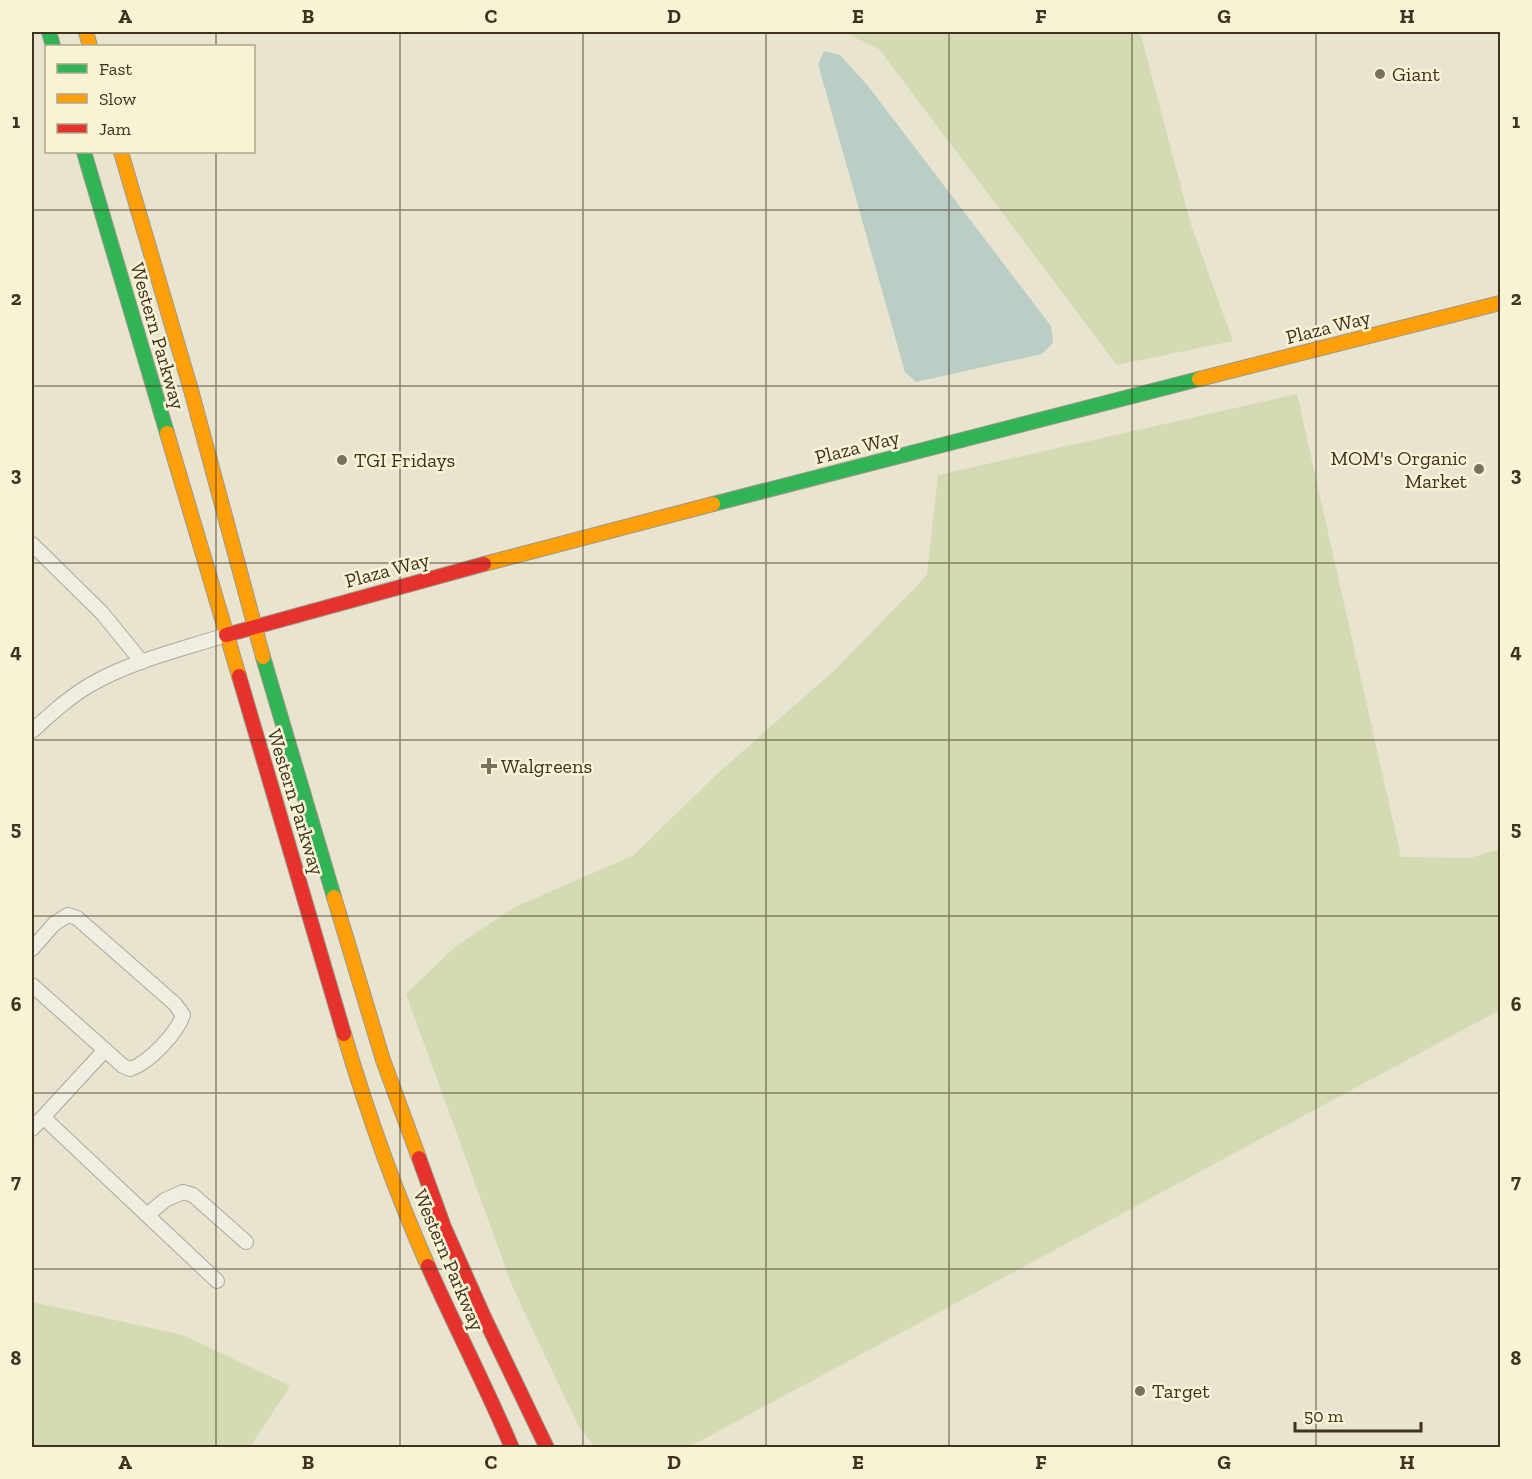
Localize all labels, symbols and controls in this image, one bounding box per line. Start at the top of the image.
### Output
text: A [118,4,132,28]
text: B [302,4,314,28]
text: C [485,4,498,28]
text: D [667,4,681,28]
text: E [852,4,864,28]
text: F [1035,4,1047,28]
text: G [1217,4,1231,28]
text: H [1399,4,1415,28]
legend [45,45,255,153]
text: Fast [99,58,132,80]
place label: Giant [1392,62,1441,86]
marker: Giant [1373,67,1387,81]
text: Slow [99,88,136,110]
text: 1 [12,109,20,133]
text: 1 [1512,109,1520,133]
text: Jam [99,118,131,140]
street label: Western Parkway [126,260,191,413]
text: 2 [11,286,22,310]
text: 2 [1511,286,1522,310]
street label: Plaza Way [1283,305,1374,349]
street label: Plaza Way [812,425,903,469]
place label: MOM's Organic Market [1331,446,1468,493]
place label: TGI Fridays [354,448,455,472]
marker: TGI Fridays [335,453,349,467]
text: 3 [11,462,22,486]
marker: MOM's Organic Market [1472,462,1486,476]
text: 3 [1511,462,1522,486]
street label: Plaza Way [342,547,433,593]
text: 4 [10,639,22,663]
text: 4 [1510,639,1522,663]
street label: Western Parkway [262,726,330,879]
place label: Walgreens [501,754,592,778]
marker: Walgreens [482,759,496,773]
text: 5 [11,816,21,840]
text: 5 [1511,816,1521,840]
text: 6 [11,992,22,1016]
text: 6 [1511,992,1522,1016]
text: 7 [11,1169,21,1193]
text: 7 [1511,1169,1521,1193]
street label: Western Parkway [408,1186,490,1335]
text: 8 [11,1346,22,1370]
text: 8 [1511,1346,1522,1370]
place label: Target [1152,1379,1210,1403]
marker: Target [1133,1384,1147,1398]
scale bar [1295,1395,1421,1433]
text: 50 m [1304,1405,1344,1427]
text: A [118,1450,132,1474]
text: B [302,1450,314,1474]
text: C [485,1450,498,1474]
text: D [667,1450,681,1474]
text: E [852,1450,864,1474]
text: F [1035,1450,1047,1474]
text: G [1217,1450,1231,1474]
text: H [1399,1450,1415,1474]

